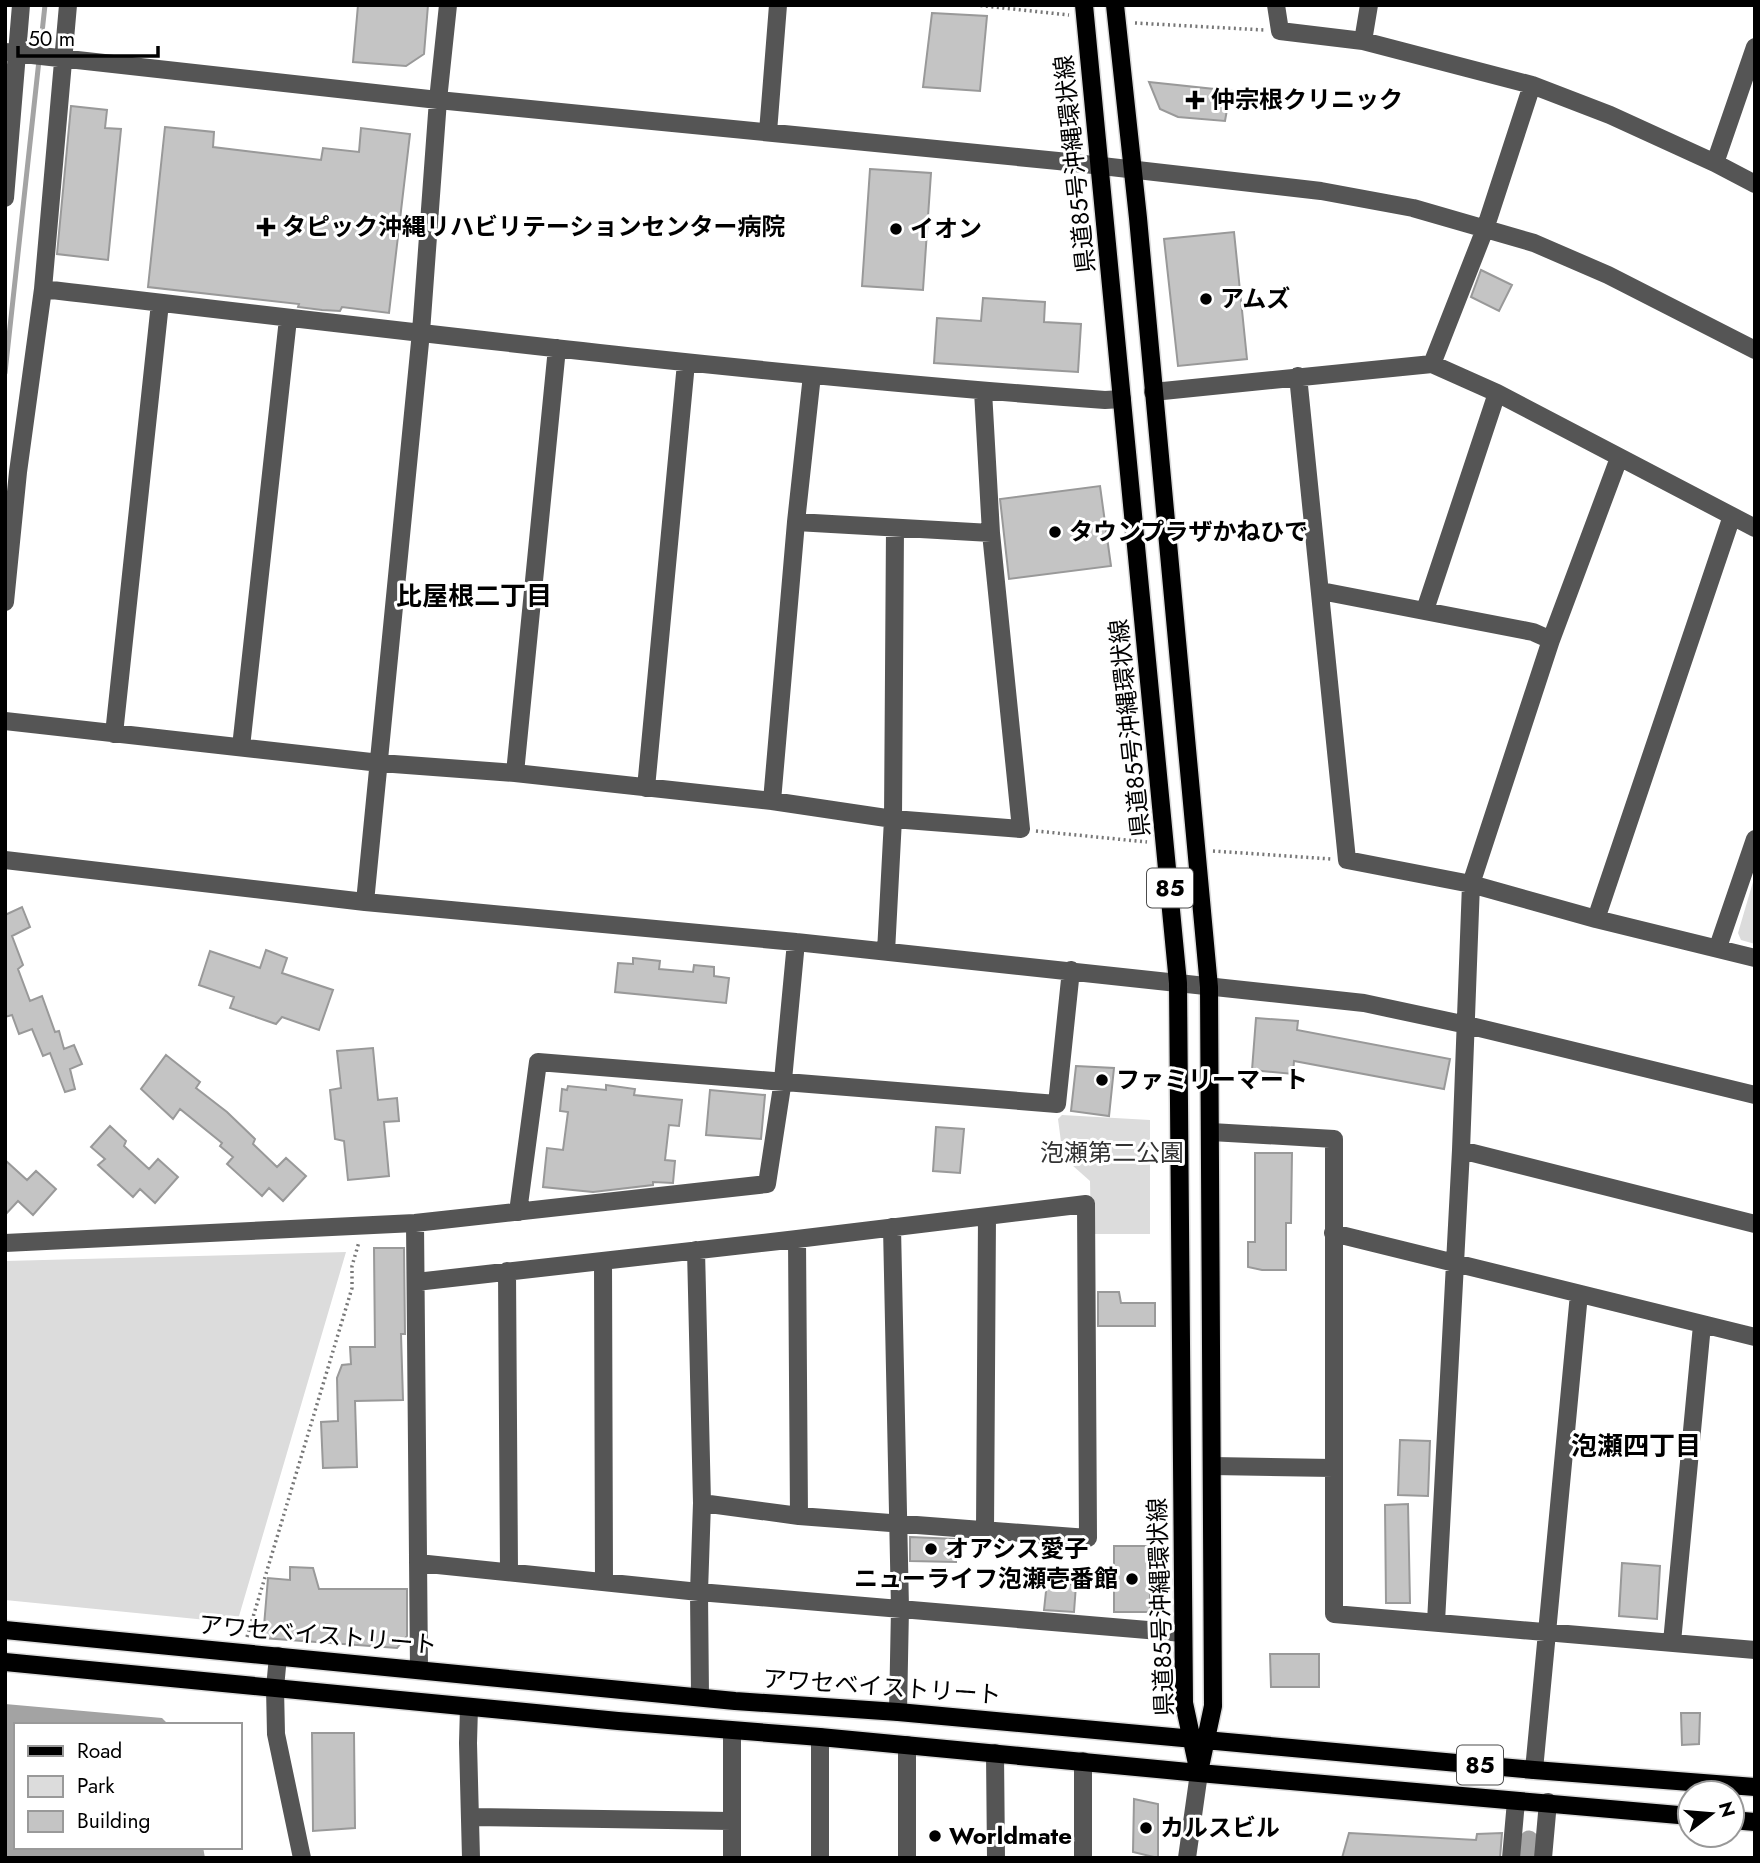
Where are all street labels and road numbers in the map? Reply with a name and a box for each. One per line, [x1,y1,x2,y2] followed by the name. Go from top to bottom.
[1046,54,1103,275] street label: 県道85号沖縄環状線
[1101,618,1158,839] street label: 県道85号沖縄環状線
[1147,868,1193,908] road number: 85
[1139,1497,1182,1717] street label: 県道85号沖縄環状線
[197,1607,439,1662] street label: アワセベイストリート
[761,1661,1003,1712] street label: アワセベイストリート
[1457,1746,1503,1784] road number: 85

